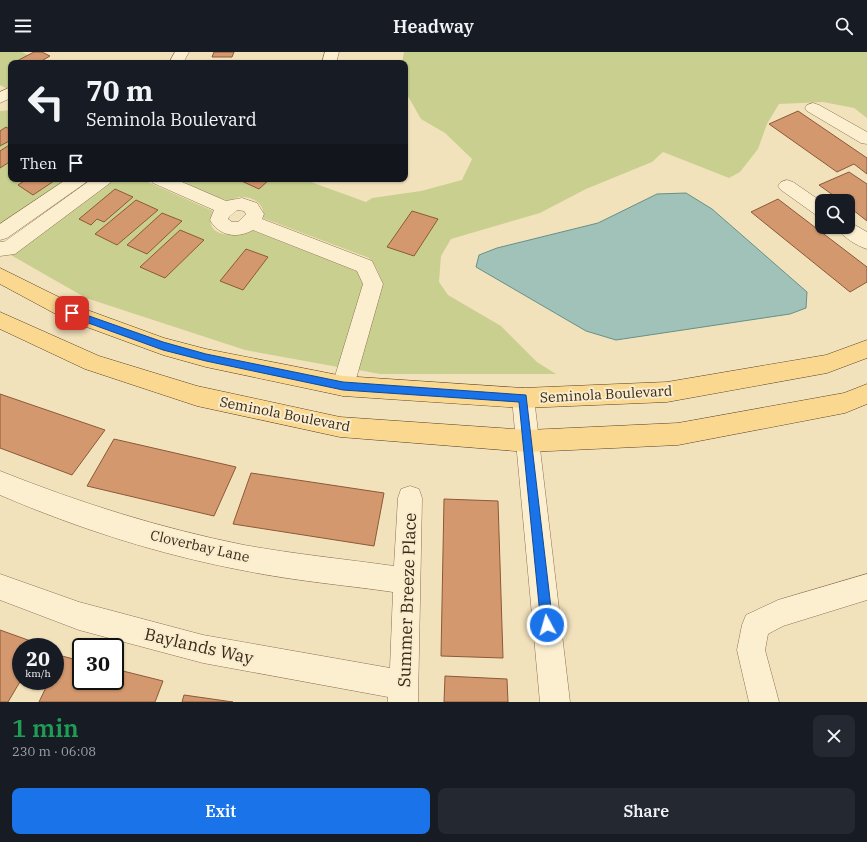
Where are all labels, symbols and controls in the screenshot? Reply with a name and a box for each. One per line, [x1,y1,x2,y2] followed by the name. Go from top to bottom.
[12,15,34,37] icon: menu
[393,15,474,38] text: Headway
[833,15,855,37] icon: search
[86,72,153,109] text: 70 m
[20,76,72,128] icon: left
[86,108,257,131] text: Seminola Boulevard
[65,152,87,174] icon: arrive
[20,154,57,173] text: Then
[815,194,855,234] map controls
[815,194,855,234] button: search
[55,296,89,330] pin
[61,302,83,324] icon: arrive
[539,382,673,406] street label: Seminola Boulevard
[218,393,352,436] street label: Seminola Boulevard
[393,512,421,688] street label: Summer Breeze Place
[149,526,251,566] street label: Cloverbay Lane
[526,604,568,646] position arrow
[142,623,256,669] street label: Baylands Way
[72,638,124,690] speed limit sign: 30
[26,645,50,672] text: 20
[25,667,51,680] text: km/h
[12,712,79,744] text: 1 min
[813,715,855,757] button: close
[12,743,96,760] text: 230 m · 06:08
[12,788,430,834] button: Exit
[438,788,855,834] button: Share

